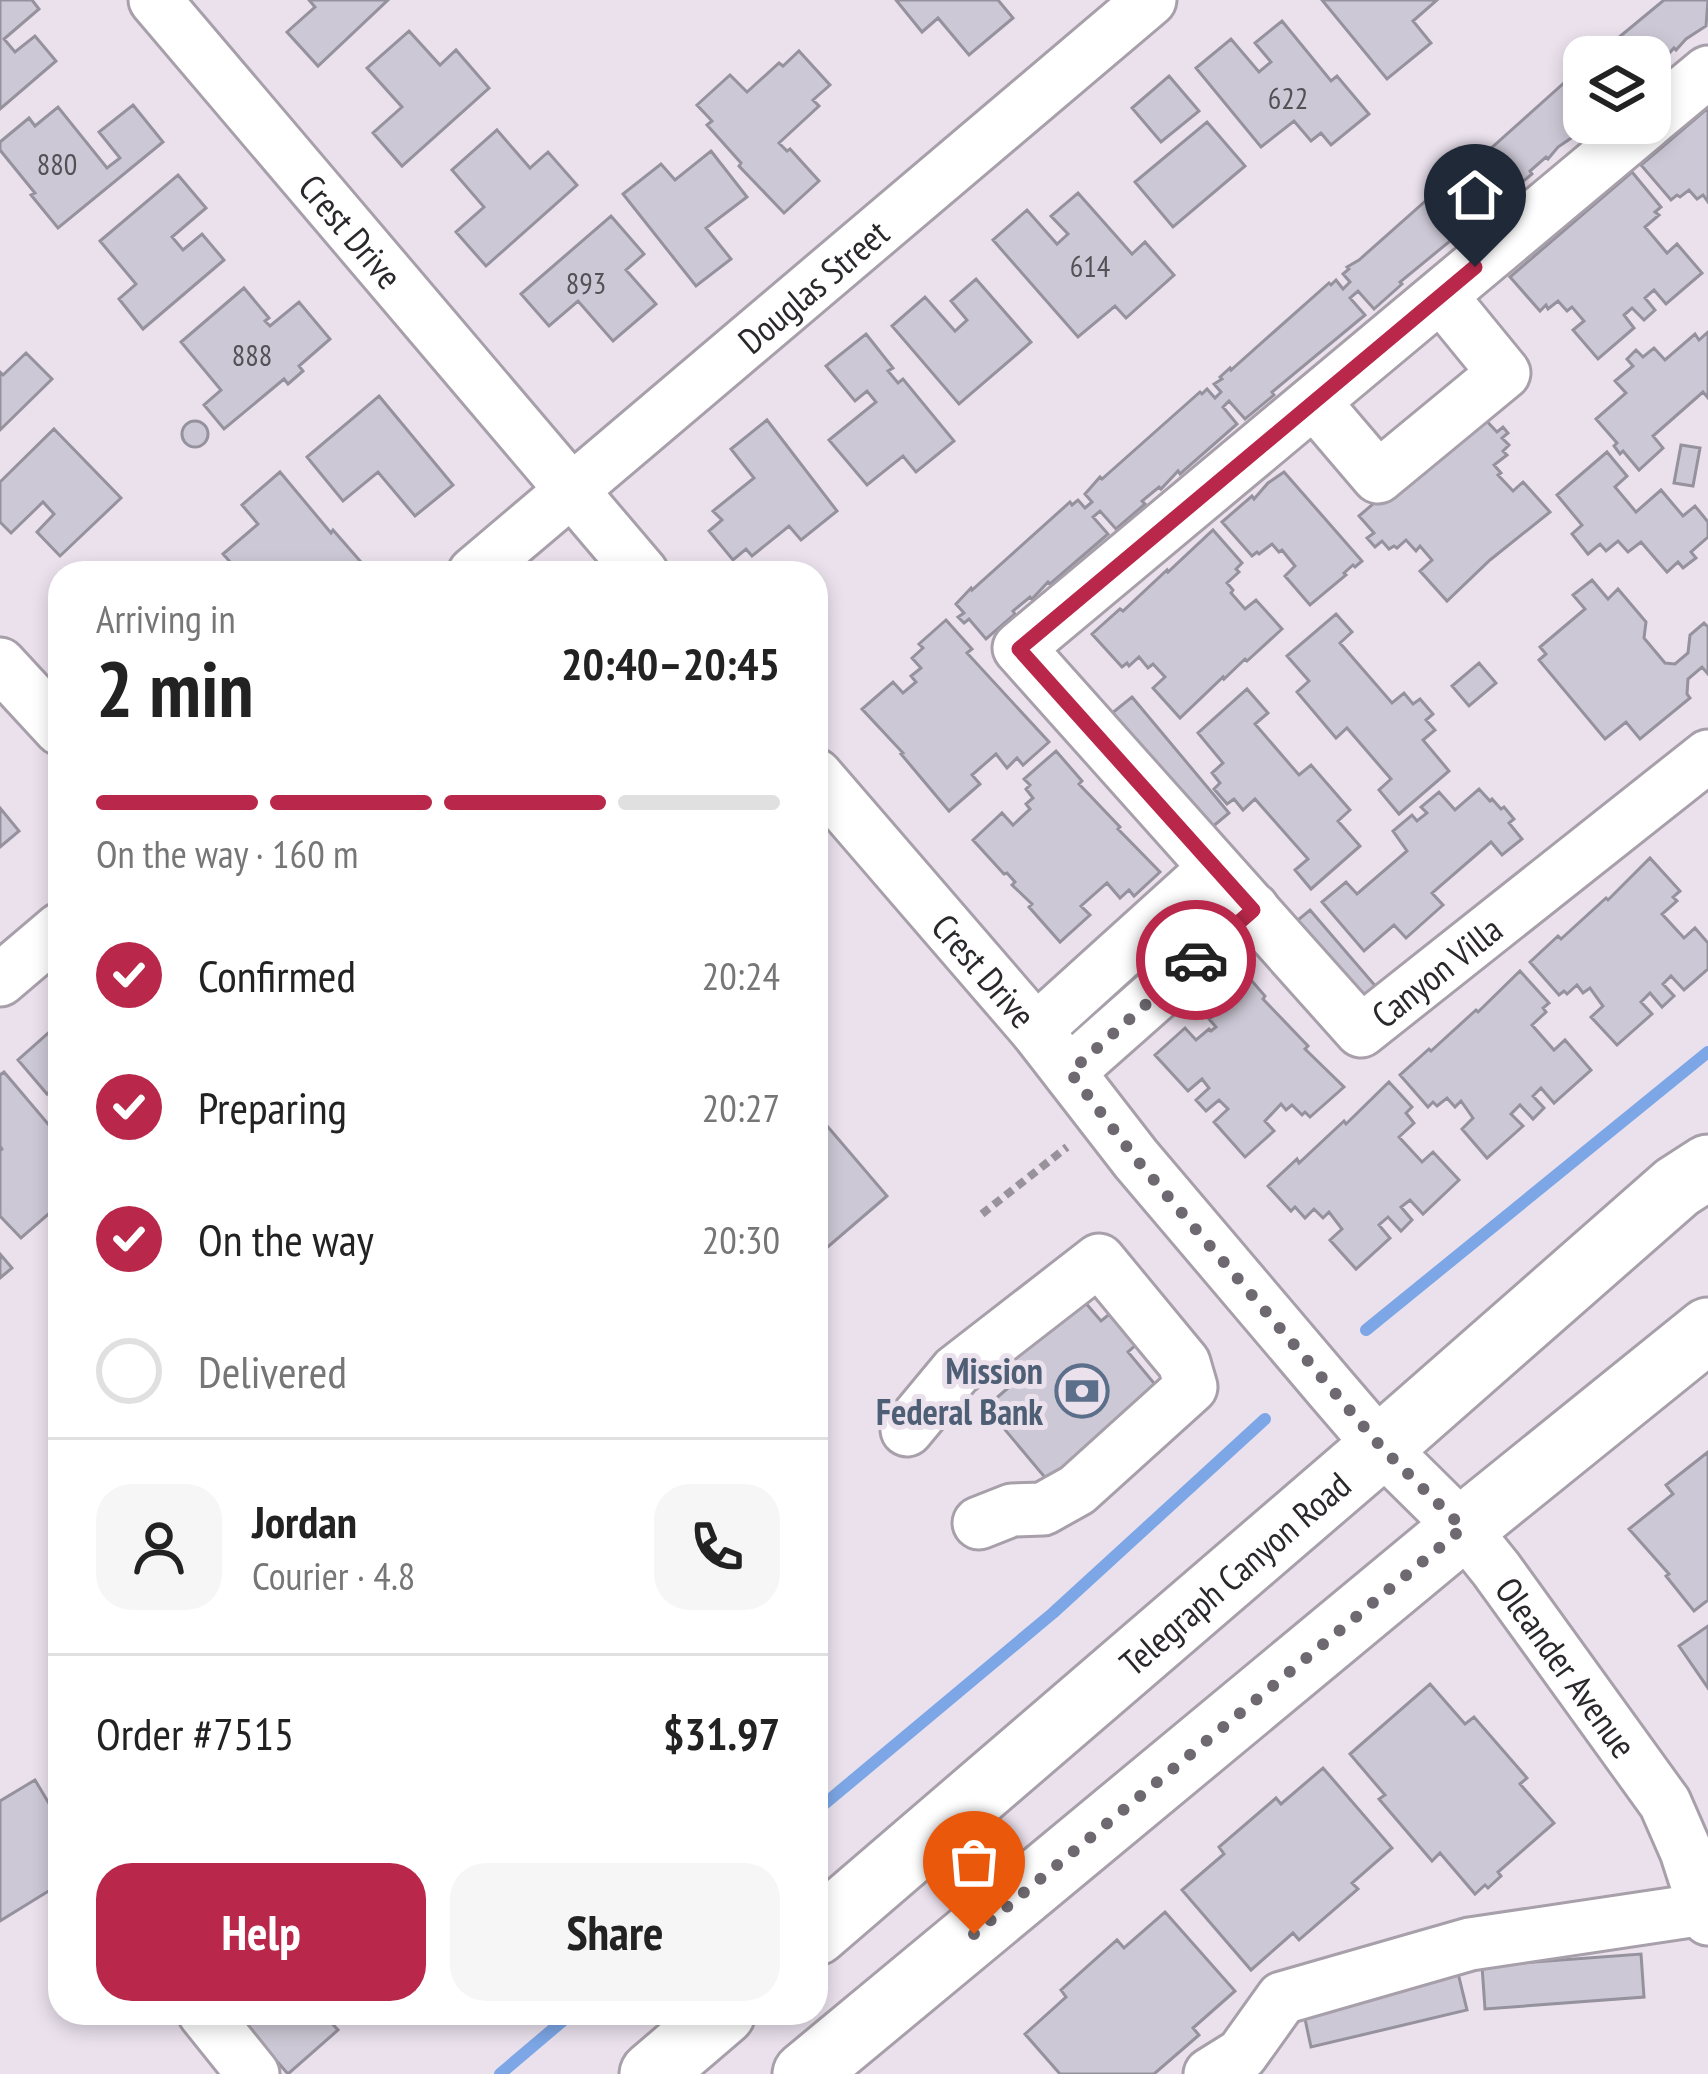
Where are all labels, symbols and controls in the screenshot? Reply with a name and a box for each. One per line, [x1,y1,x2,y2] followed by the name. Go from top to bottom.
[1563,36,1671,144] map controls
[1563,36,1671,144] button: layers
[1268,78,1308,117] house number: 622
[37,144,77,183] house number: 880
[1424,144,1526,267] pin
[1442,162,1508,228] icon: home
[289,164,413,298] street label: Crest Drive
[728,209,898,363] street label: Douglas Street
[1070,246,1110,285] house number: 614
[566,263,606,302] house number: 893
[232,335,272,374] house number: 888
[96,593,236,644] text: Arriving in
[561,634,780,692] text: 20:40–20:45
[96,638,254,739] text: 2 min
[96,828,358,879] text: On the way · 160 m
[1136,900,1256,1020] courier
[922,904,1047,1037] street label: Crest Drive
[1361,905,1511,1038] street label: Canyon Villa
[1163,927,1229,993] icon: car
[96,942,162,1008] icon: check
[198,946,356,1004] text: Confirmed
[702,950,780,1001] text: 20:24
[96,1074,162,1140] icon: check
[198,1078,347,1136] text: Preparing
[702,1082,780,1133] text: 20:27
[96,1206,162,1272] icon: check
[198,1210,374,1268] text: On the way
[702,1214,780,1265] text: 20:30
[198,1342,347,1400] text: Delivered
[876,1347,1043,1435] place label: Mission Federal Bank
[1054,1363,1110,1419] bank icon: Mission Federal Bank
[1109,1461,1360,1685] street label: Telegraph Canyon Road
[96,1484,222,1610] button: person
[654,1484,780,1610] button: phone
[252,1492,357,1550] text: Jordan
[252,1550,415,1601] text: Courier · 4.8
[1486,1568,1648,1767] street label: Oleander Avenue
[96,1704,294,1762] text: Order #7515
[663,1704,780,1762] text: $31.97
[923,1811,1025,1934] pin
[941,1829,1007,1895] icon: bag
[96,1863,426,2001] button: Help
[450,1863,780,2001] button: Share

